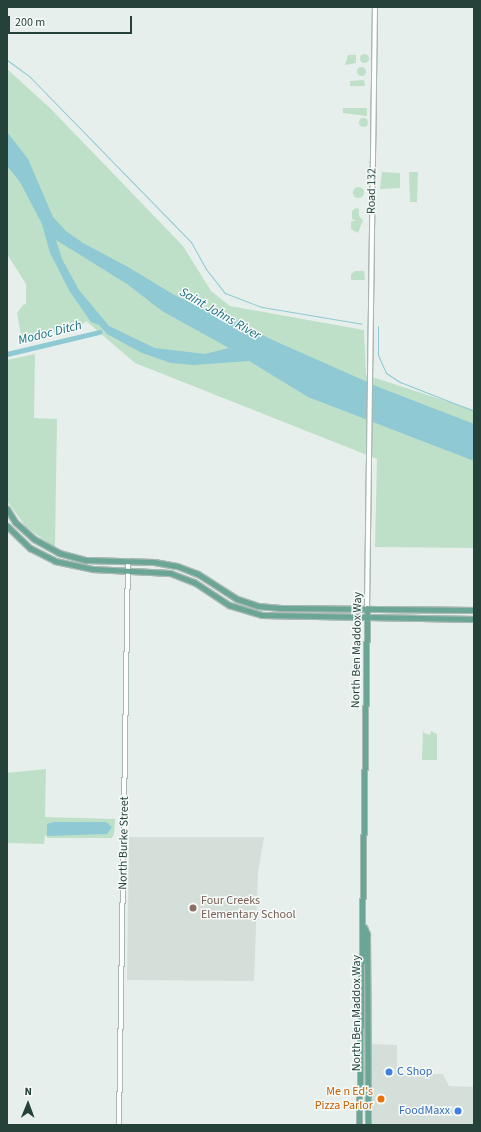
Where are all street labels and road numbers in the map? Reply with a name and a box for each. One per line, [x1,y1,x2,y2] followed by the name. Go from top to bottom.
[364,168,380,214] street label: Road 132
[349,592,365,708] street label: North Ben Maddox Way
[116,796,132,890] street label: North Burke Street
[350,955,364,1071] street label: North Ben Maddox Way

